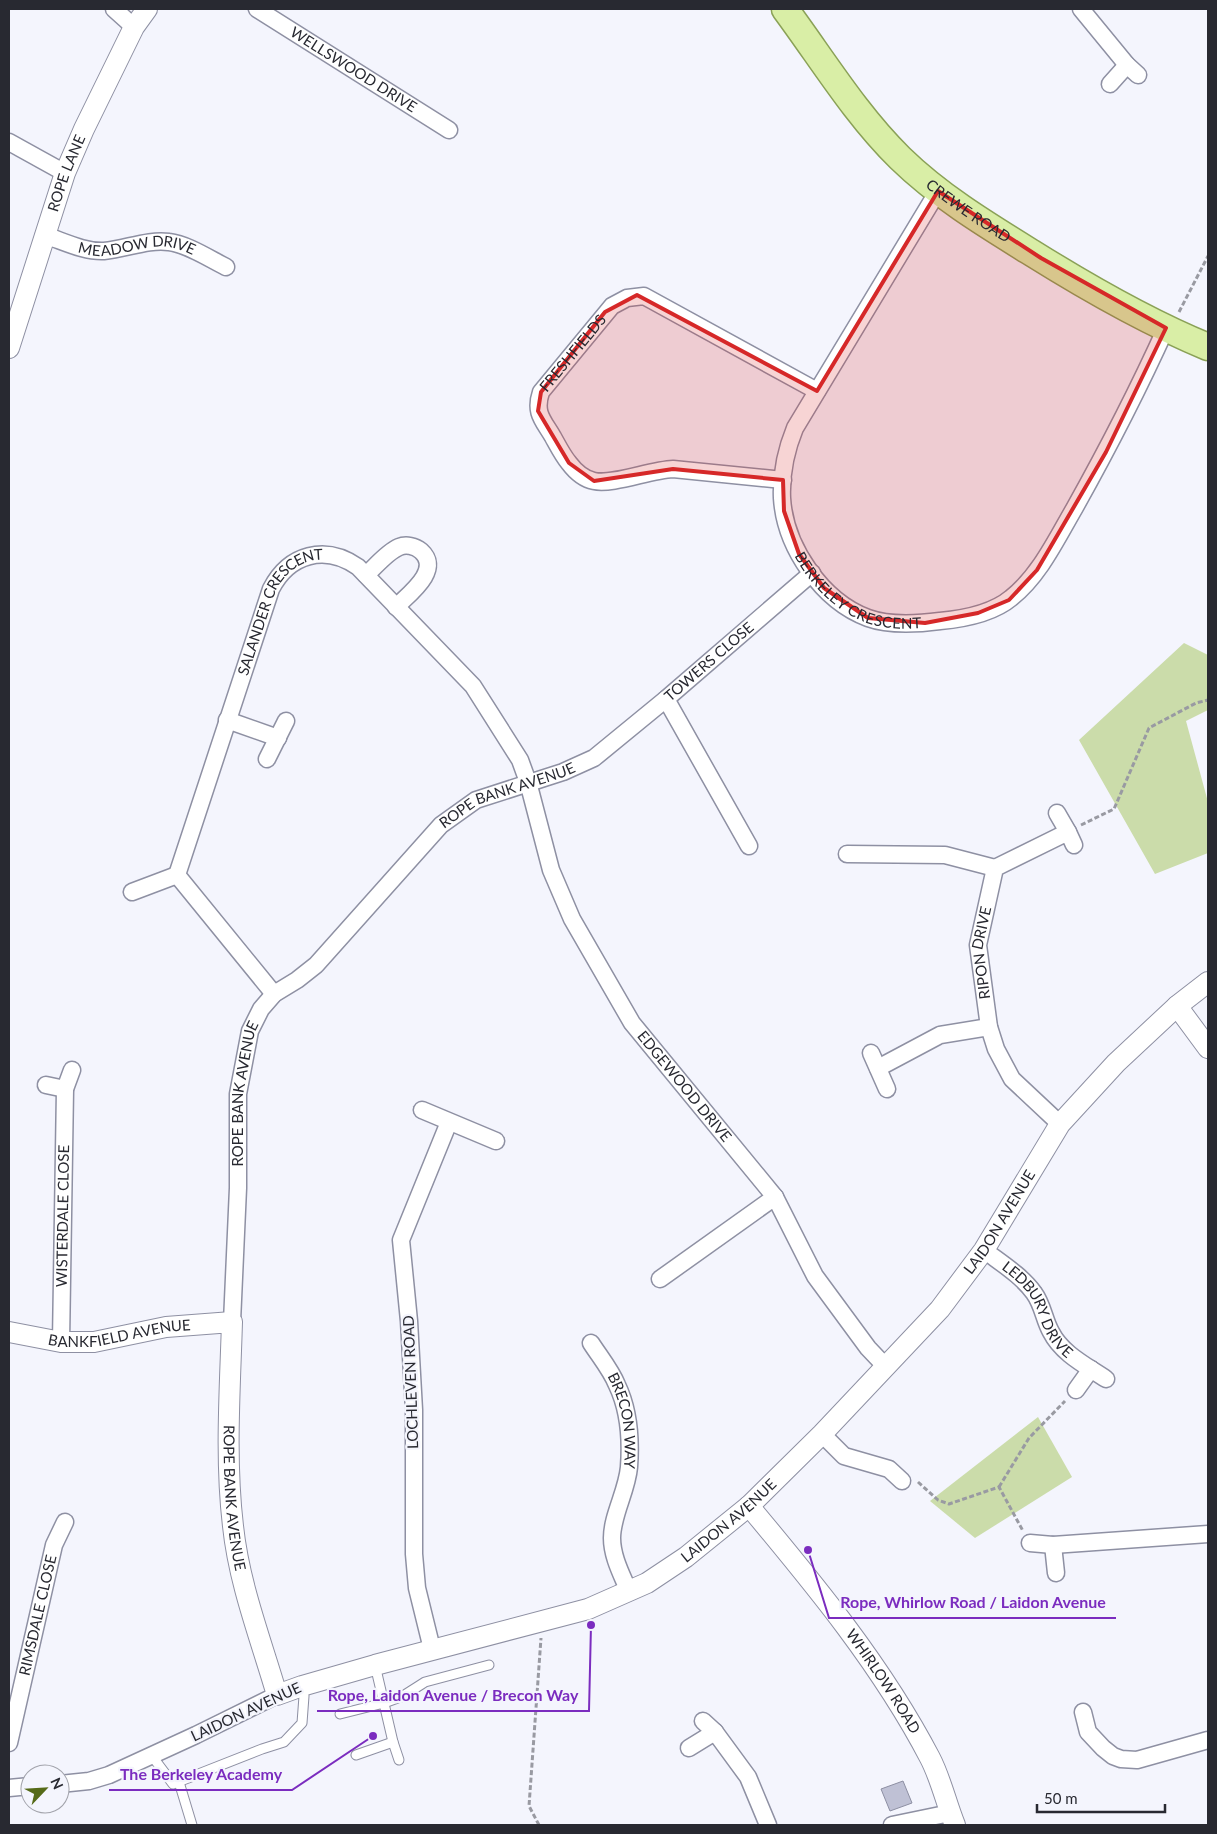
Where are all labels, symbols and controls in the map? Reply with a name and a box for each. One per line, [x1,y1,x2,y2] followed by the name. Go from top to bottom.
[287,22,421,116] street label: WELLSWOOD DRIVE
[43,132,88,214] street label: ROPE LANE
[923,175,1014,246] street label: CREWE ROAD
[77,231,199,259] street label: MEADOW DRIVE
[535,310,609,395] street label: FRESHFIELDS
[233,544,323,678] street label: SALANDER CRESCENT
[792,548,922,632] street label: BERKELEY CRESCENT
[660,618,757,704] street label: TOWERS CLOSE
[435,758,578,831] street label: ROPE BANK AVENUE
[967,904,994,1000] street label: RIPON DRIVE
[228,1018,262,1166] street label: ROPE BANK AVENUE
[634,1027,736,1145] street label: EDGEWOOD DRIVE
[52,1145,72,1287] street label: WISTERDALE CLOSE
[959,1166,1038,1277] street label: LAIDON AVENUE
[999,1257,1077,1361] street label: LEDBURY DRIVE
[47,1315,191,1350] street label: BANKFIELD AVENUE
[399,1315,421,1449] street label: LOCHLEVEN ROAD
[605,1369,640,1470] street label: BRECON WAY
[221,1425,250,1572] street label: ROPE BANK AVENUE
[677,1474,779,1566] street label: LAIDON AVENUE
[15,1553,59,1677] street label: RIMSDALE CLOSE
[829,1587,1116,1618] callout: Rope, Whirlow Road / Laidon Avenue
[840,1592,1106,1611] text: Rope, Whirlow Road / Laidon Avenue
[843,1625,925,1736] street label: WHIRLOW ROAD
[188,1678,304,1745] street label: LAIDON AVENUE
[317,1680,589,1711] callout: Rope, Laidon Avenue / Brecon Way
[328,1685,579,1704] text: Rope, Laidon Avenue / Brecon Way
[109,1759,292,1790] callout: The Berkeley Academy
[20,1764,70,1814] north arrow
[120,1764,283,1783] text: The Berkeley Academy
[47,1775,67,1792] text: N
[1037,1782,1164,1814] scale bar
[1044,1789,1078,1807] text: 50 m

